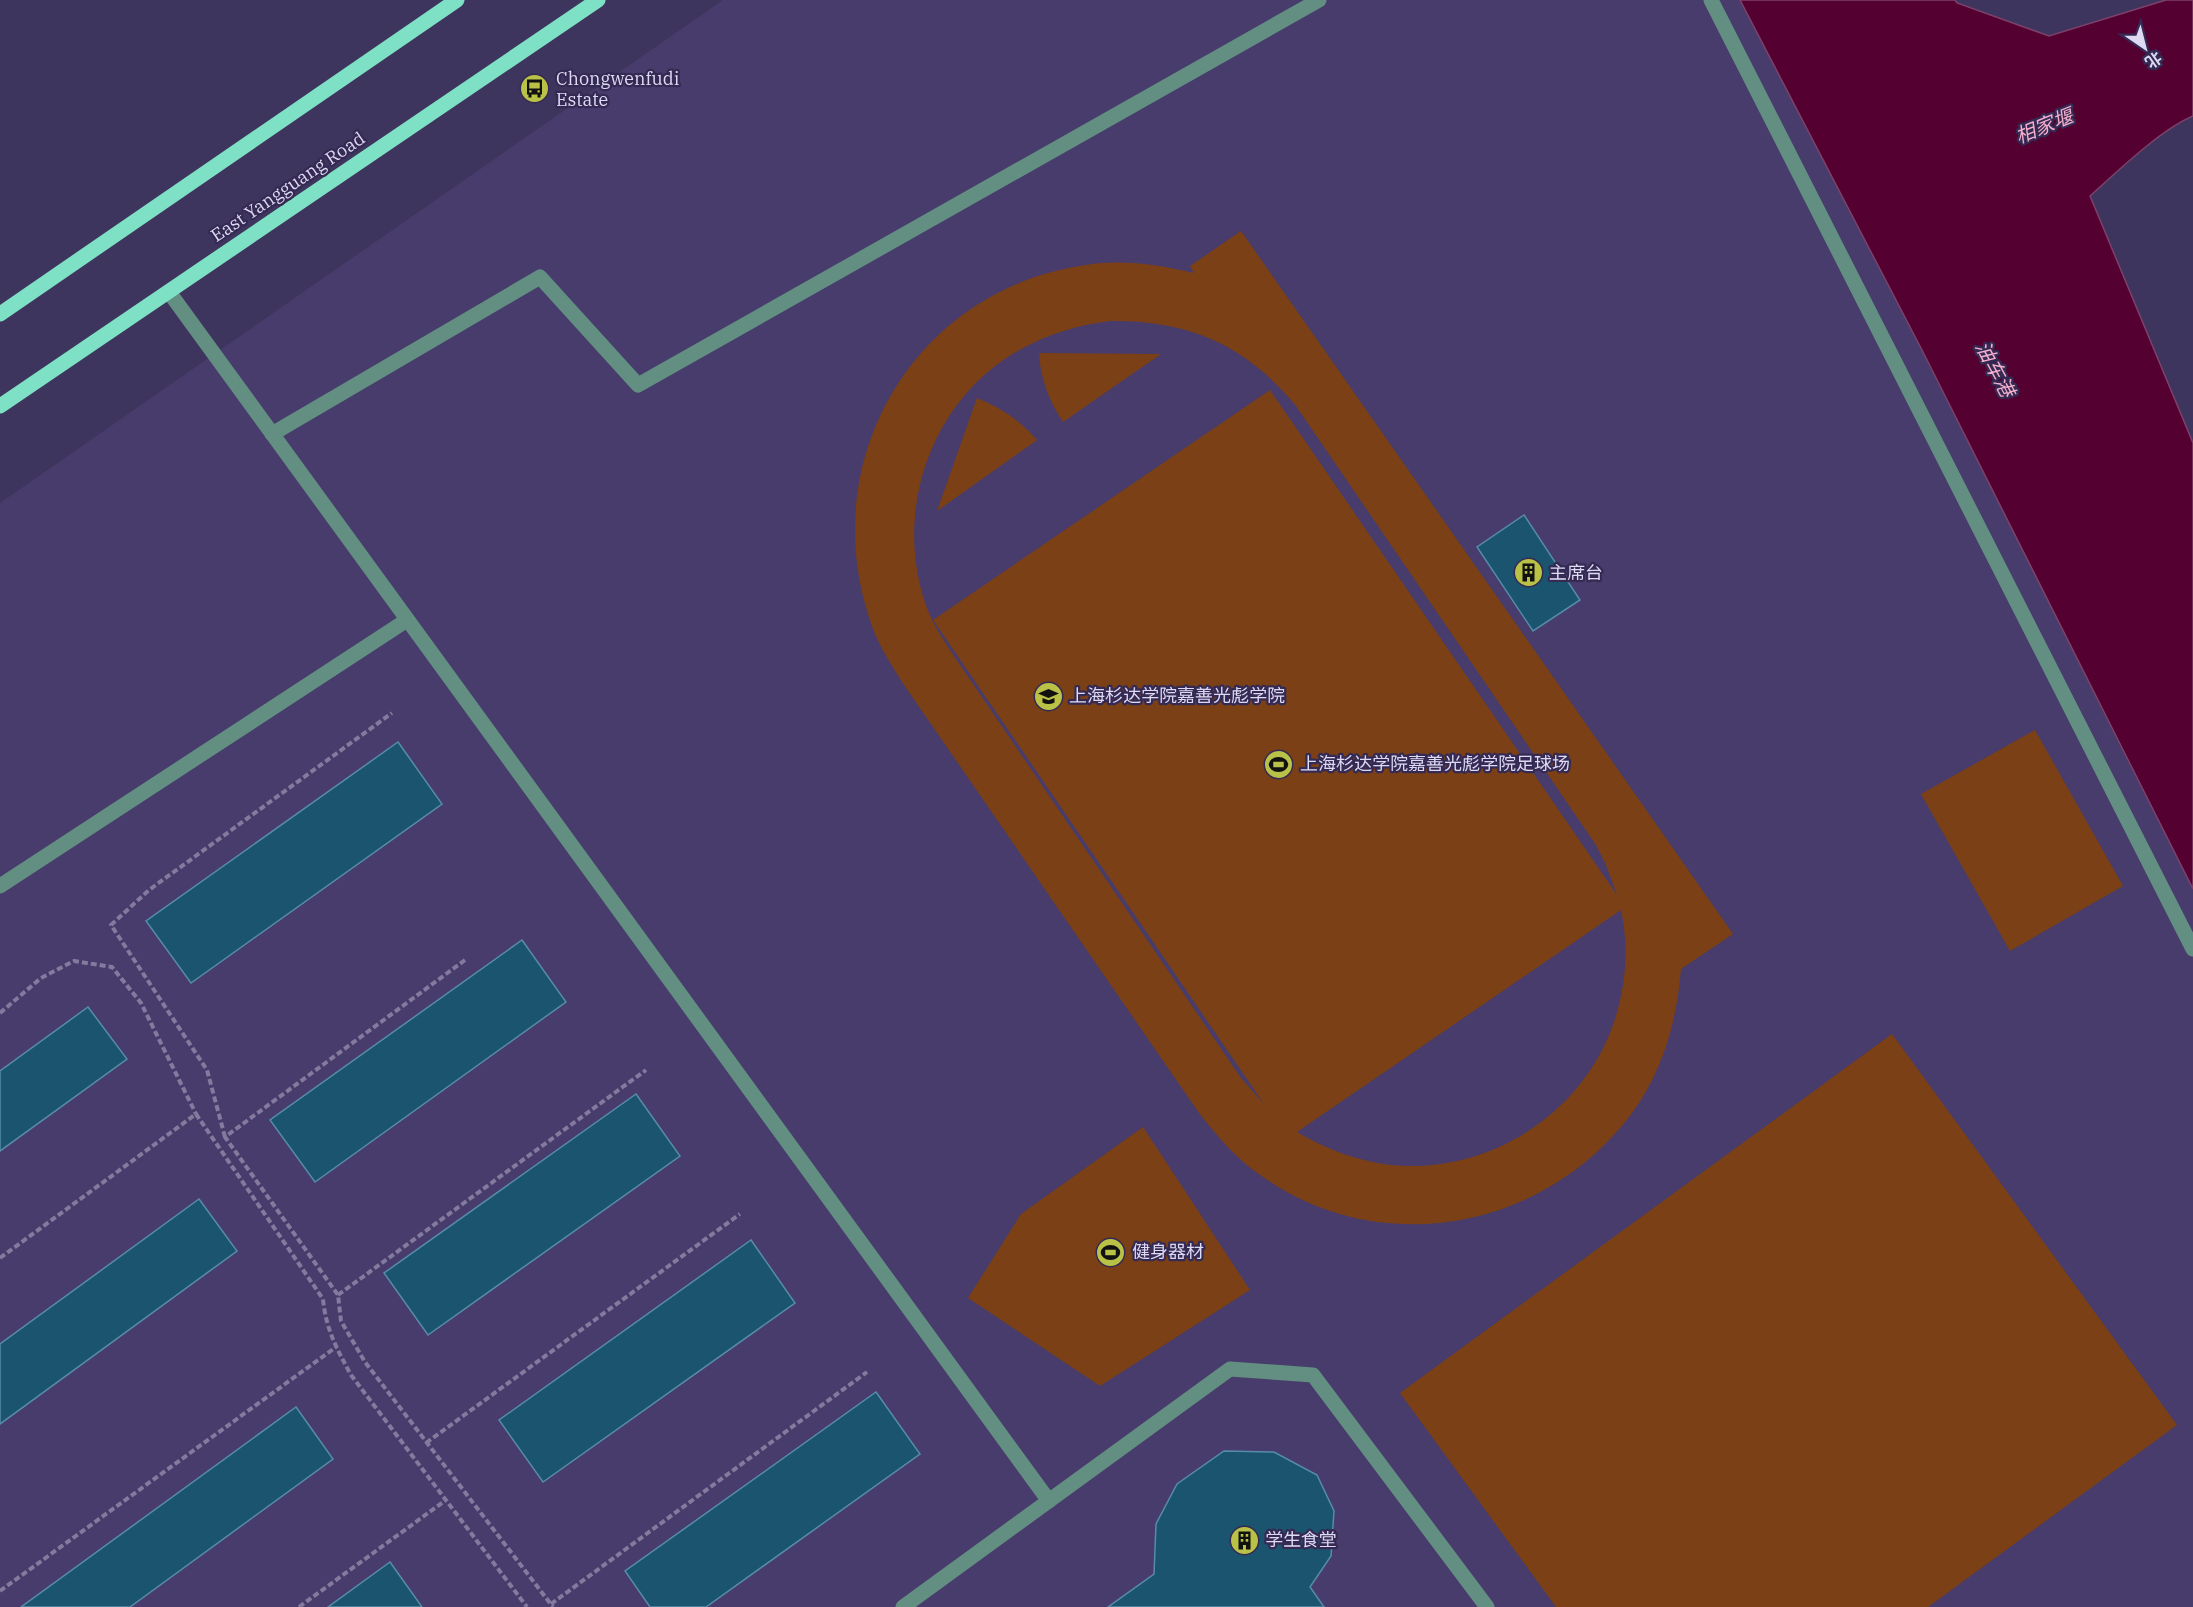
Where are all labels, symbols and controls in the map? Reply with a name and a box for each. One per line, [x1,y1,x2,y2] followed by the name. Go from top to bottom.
[2115,18,2175,78] north arrow
[2141,48,2166,73] text: 北
[556,67,680,111] place label: Chongwenfudi Estate
[519,73,551,105] bus stop icon: Chongwenfudi Estate
[2011,101,2079,149] water label: 相家堰
[206,126,369,247] street label: East Yangguang Road
[1969,336,2023,404] water label: 油车港
[1512,557,1544,589] building icon: 主席台
[1549,561,1603,584] place label: 主席台
[1032,680,1064,712] school or university icon: 上海杉达学院嘉善光彪学院
[1069,684,1285,707] place label: 上海杉达学院嘉善光彪学院
[1263,748,1295,780] sports icon: 上海杉达学院嘉善光彪学院足球场
[1300,752,1570,775] place label: 上海杉达学院嘉善光彪学院足球场
[1095,1236,1127,1268] sports icon: 健身器材
[1132,1240,1204,1263] place label: 健身器材
[1228,1524,1260,1556] building icon: 学生食堂
[1265,1528,1337,1551] place label: 学生食堂

